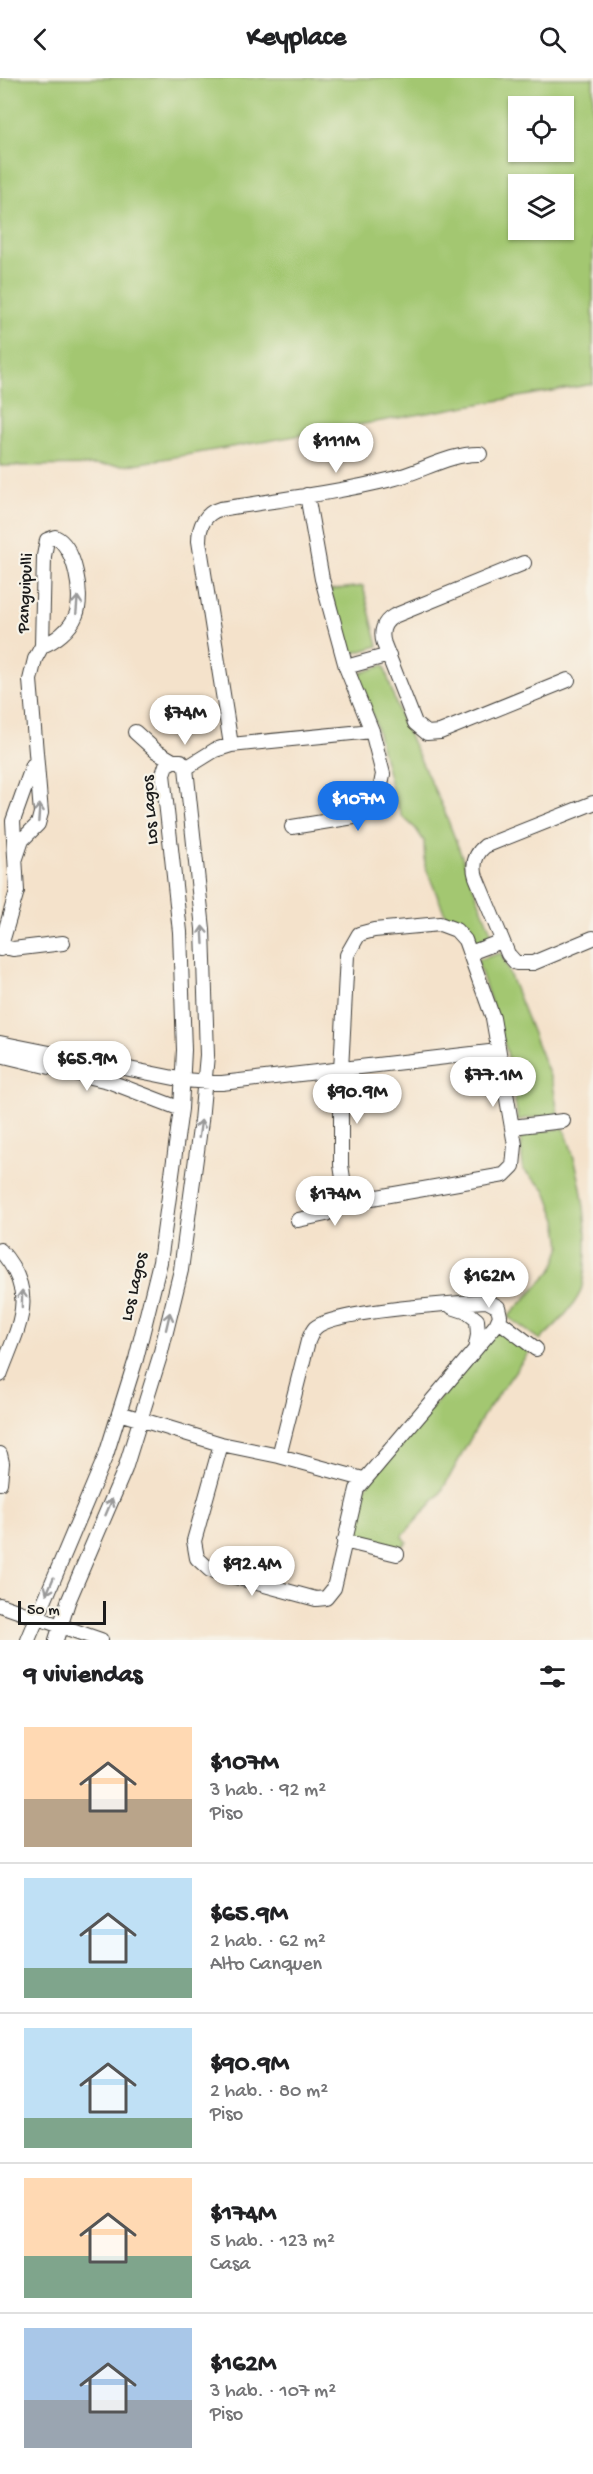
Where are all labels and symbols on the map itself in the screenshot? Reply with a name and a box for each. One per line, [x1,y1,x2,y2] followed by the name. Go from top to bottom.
[294,423,378,474] pin: $111M
[13,552,39,635] street label: Panguipulli
[72,595,83,615] one-way arrow
[149,695,221,746] pin: $74M
[138,773,164,845] street label: Los Lagos
[316,781,400,832] pin: $107M
[34,804,45,824] one-way arrow
[198,925,209,945] one-way arrow
[38,1041,136,1092] pin: $65.9M
[444,1057,542,1108] pin: $77.1M
[308,1074,406,1125] pin: $90.9M
[195,1120,206,1139] one-way arrow
[293,1176,377,1227] pin: $174M
[117,1249,153,1323] street label: Los Lagos
[447,1258,531,1309] pin: $162M
[16,1290,28,1310] one-way arrow
[163,1312,175,1331] one-way arrow
[104,1498,115,1516] one-way arrow
[203,1546,301,1597] pin: $92.4M
[44,1576,55,1595] one-way arrow
[18,1598,106,1626] scale bar

